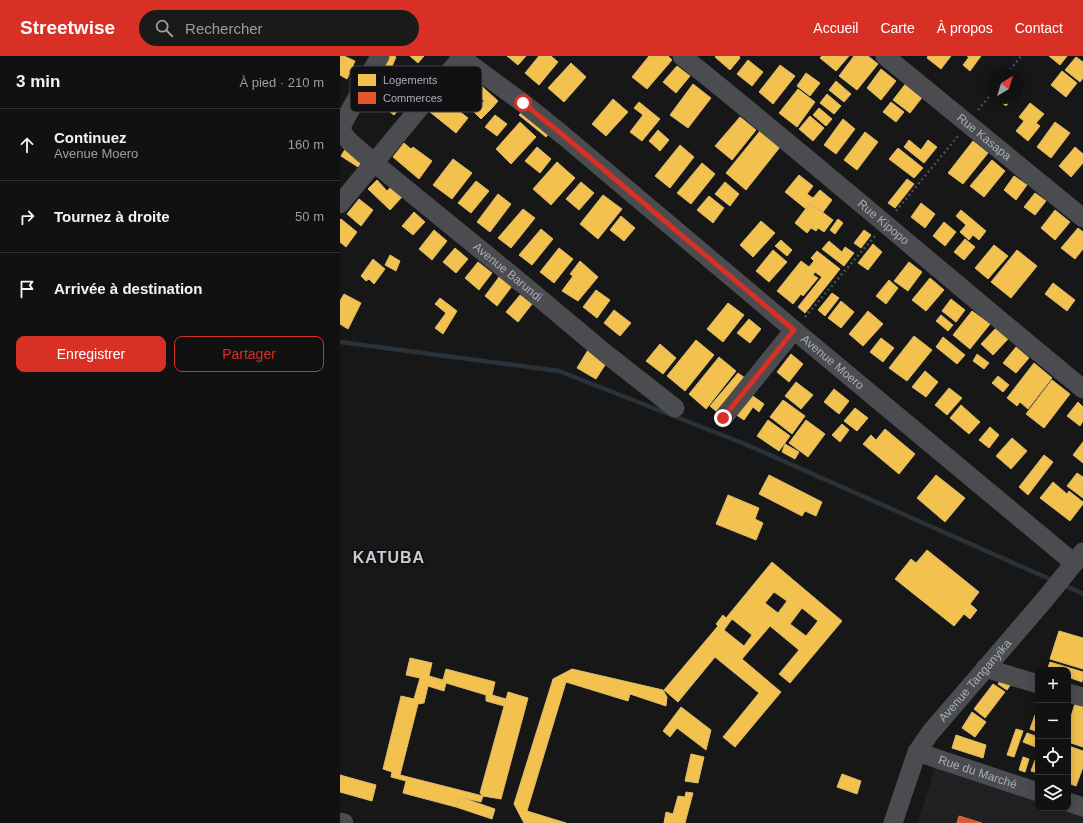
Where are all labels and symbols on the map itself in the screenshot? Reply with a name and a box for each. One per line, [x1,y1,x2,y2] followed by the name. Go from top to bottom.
[350,66,482,112] legend
[987,68,1023,104] north arrow
[383,74,438,86] text: Logements
[383,92,443,104] text: Commerces
[514,94,532,112] route start
[954,111,1014,164] street label: Rue Kasapa
[855,197,912,248] street label: Rue Kipopo
[470,240,545,304] street label: Avenue Barundi
[798,332,867,393] street label: Avenue Moero
[714,409,732,427] route end
[353,549,425,566] district label: KATUBA
[936,636,1015,725] street label: Avenue Tanganyika
[937,753,1019,792] street label: Rue du Marché

